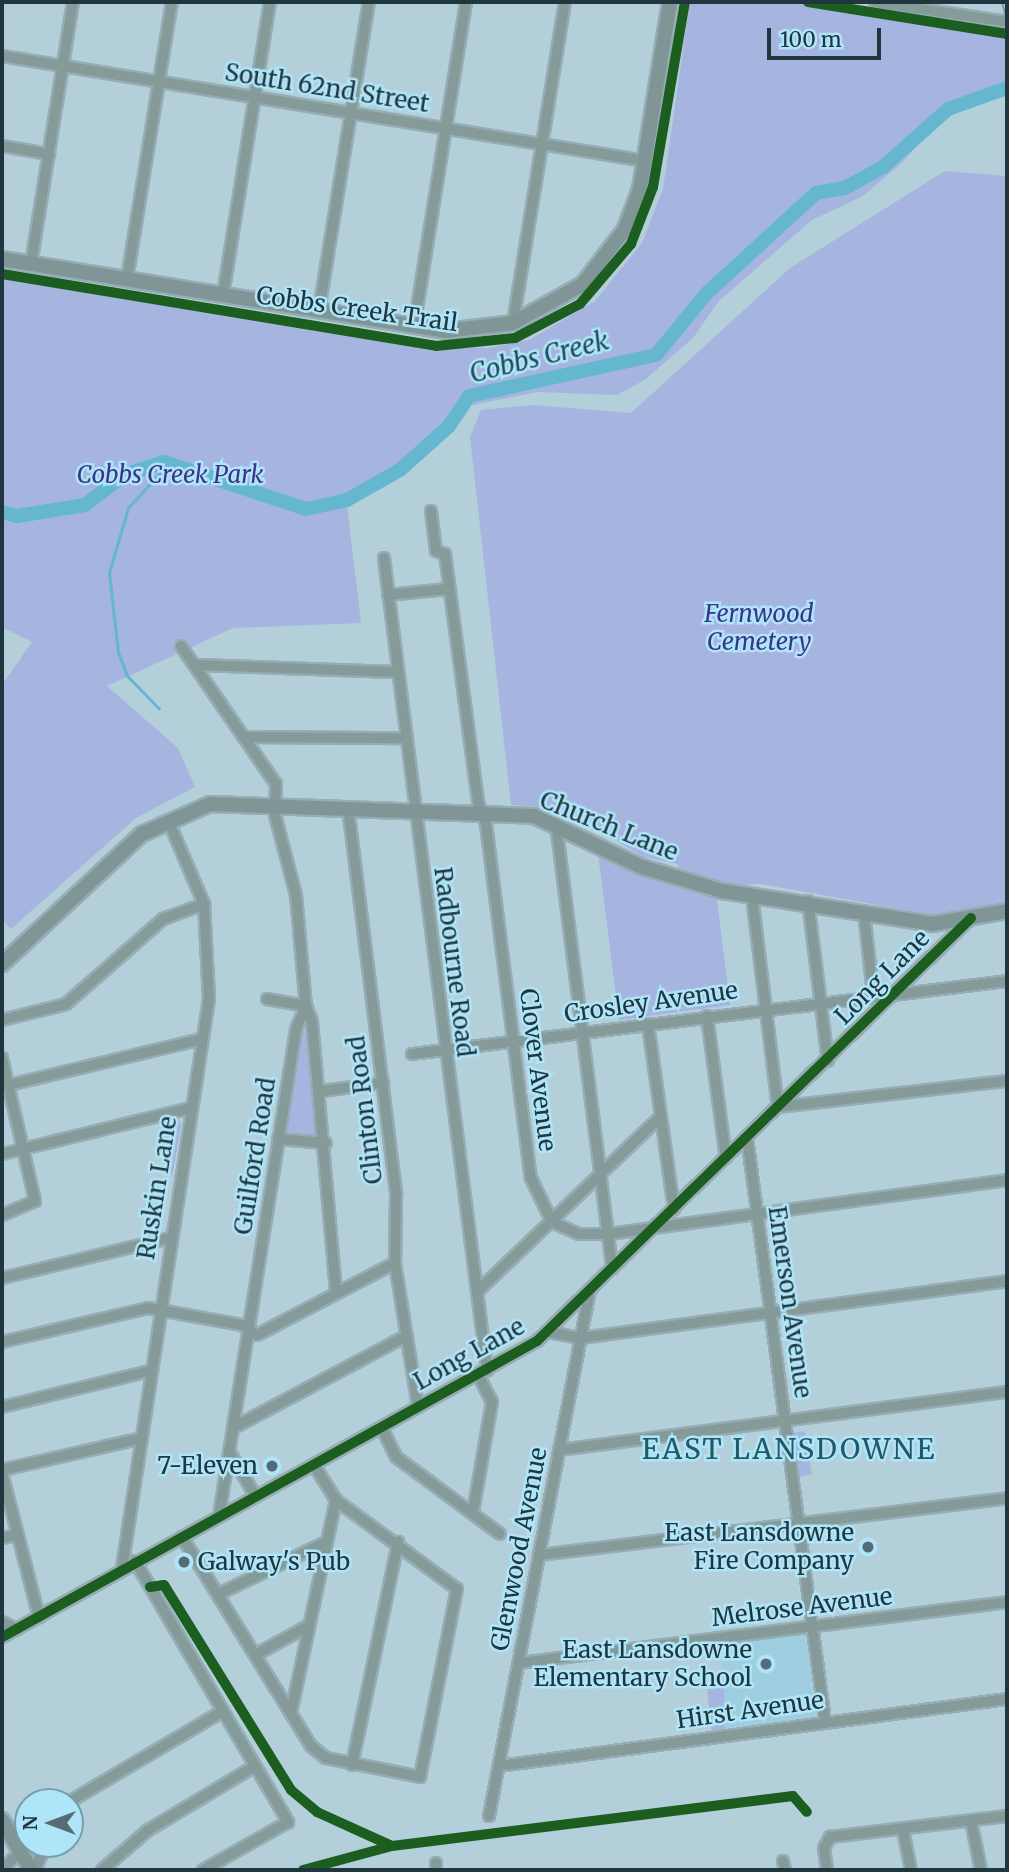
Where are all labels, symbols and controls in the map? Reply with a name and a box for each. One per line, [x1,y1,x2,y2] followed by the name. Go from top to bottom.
[771,14,885,58] scale bar
[780,26,842,53] text: 100 m
[223,58,431,118] street label: South 62nd Street
[255,281,459,337] street label: Cobbs Creek Trail
[466,325,612,389] water label: Cobbs Creek
[76,461,264,489] park label: Cobbs Creek Park
[704,600,814,656] park label: Fernwood Cemetery
[536,785,682,867] street label: Church Lane
[428,865,480,1059] street label: Radbourne Road
[829,924,935,1030] street label: Long Lane
[562,976,740,1028] street label: Crosley Avenue
[514,987,562,1153] street label: Clover Avenue
[342,1034,388,1186] street label: Clinton Road
[228,1075,282,1237] street label: Guilford Road
[131,1114,183,1262] street label: Ruskin Lane
[762,1204,818,1400] street label: Emerson Avenue
[409,1312,529,1396] street label: Long Lane
[644,1432,934,1466] district label: EAST LANSDOWNE
[485,1445,553,1653] street label: Glenwood Avenue
[157,1452,258,1480] place label: 7-Eleven
[264,1458,280,1474] marker: 7-Eleven
[664,1519,854,1575] place label: East Lansdowne Fire Company
[860,1539,876,1555] marker: East Lansdowne Fire Company
[198,1548,350,1576] place label: Galway's Pub
[176,1554,192,1570] marker: Galway's Pub
[710,1582,894,1632] street label: Melrose Avenue
[533,1636,752,1692] place label: East Lansdowne Elementary School
[758,1656,774,1672] marker: East Lansdowne Elementary School
[675,1685,825,1735] street label: Hirst Avenue
[14,1788,84,1858] north arrow
[18,1816,42,1831] text: N

